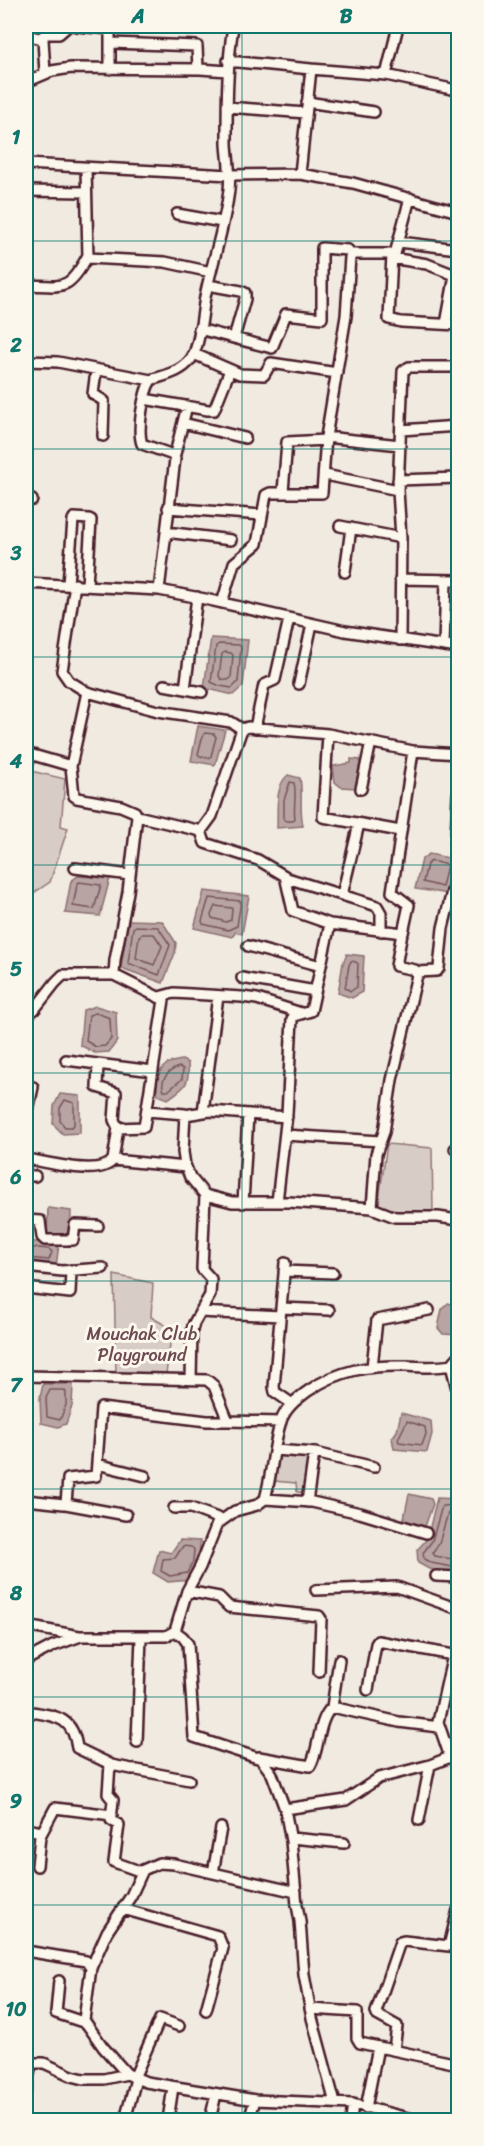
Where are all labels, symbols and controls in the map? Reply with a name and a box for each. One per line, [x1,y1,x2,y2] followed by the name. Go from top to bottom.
[130,0,145,34] text: A
[340,0,353,34] text: B
[12,120,21,155] text: 1
[9,328,22,363] text: 2
[10,536,22,571] text: 3
[9,744,23,779] text: 4
[10,952,22,987] text: 5
[9,1160,22,1195] text: 6
[87,1318,198,1371] park label: Mouchak Club Playground
[10,1368,23,1403] text: 7
[9,1576,23,1611] text: 8
[10,1784,22,1819] text: 9
[5,1992,27,2027] text: 10

